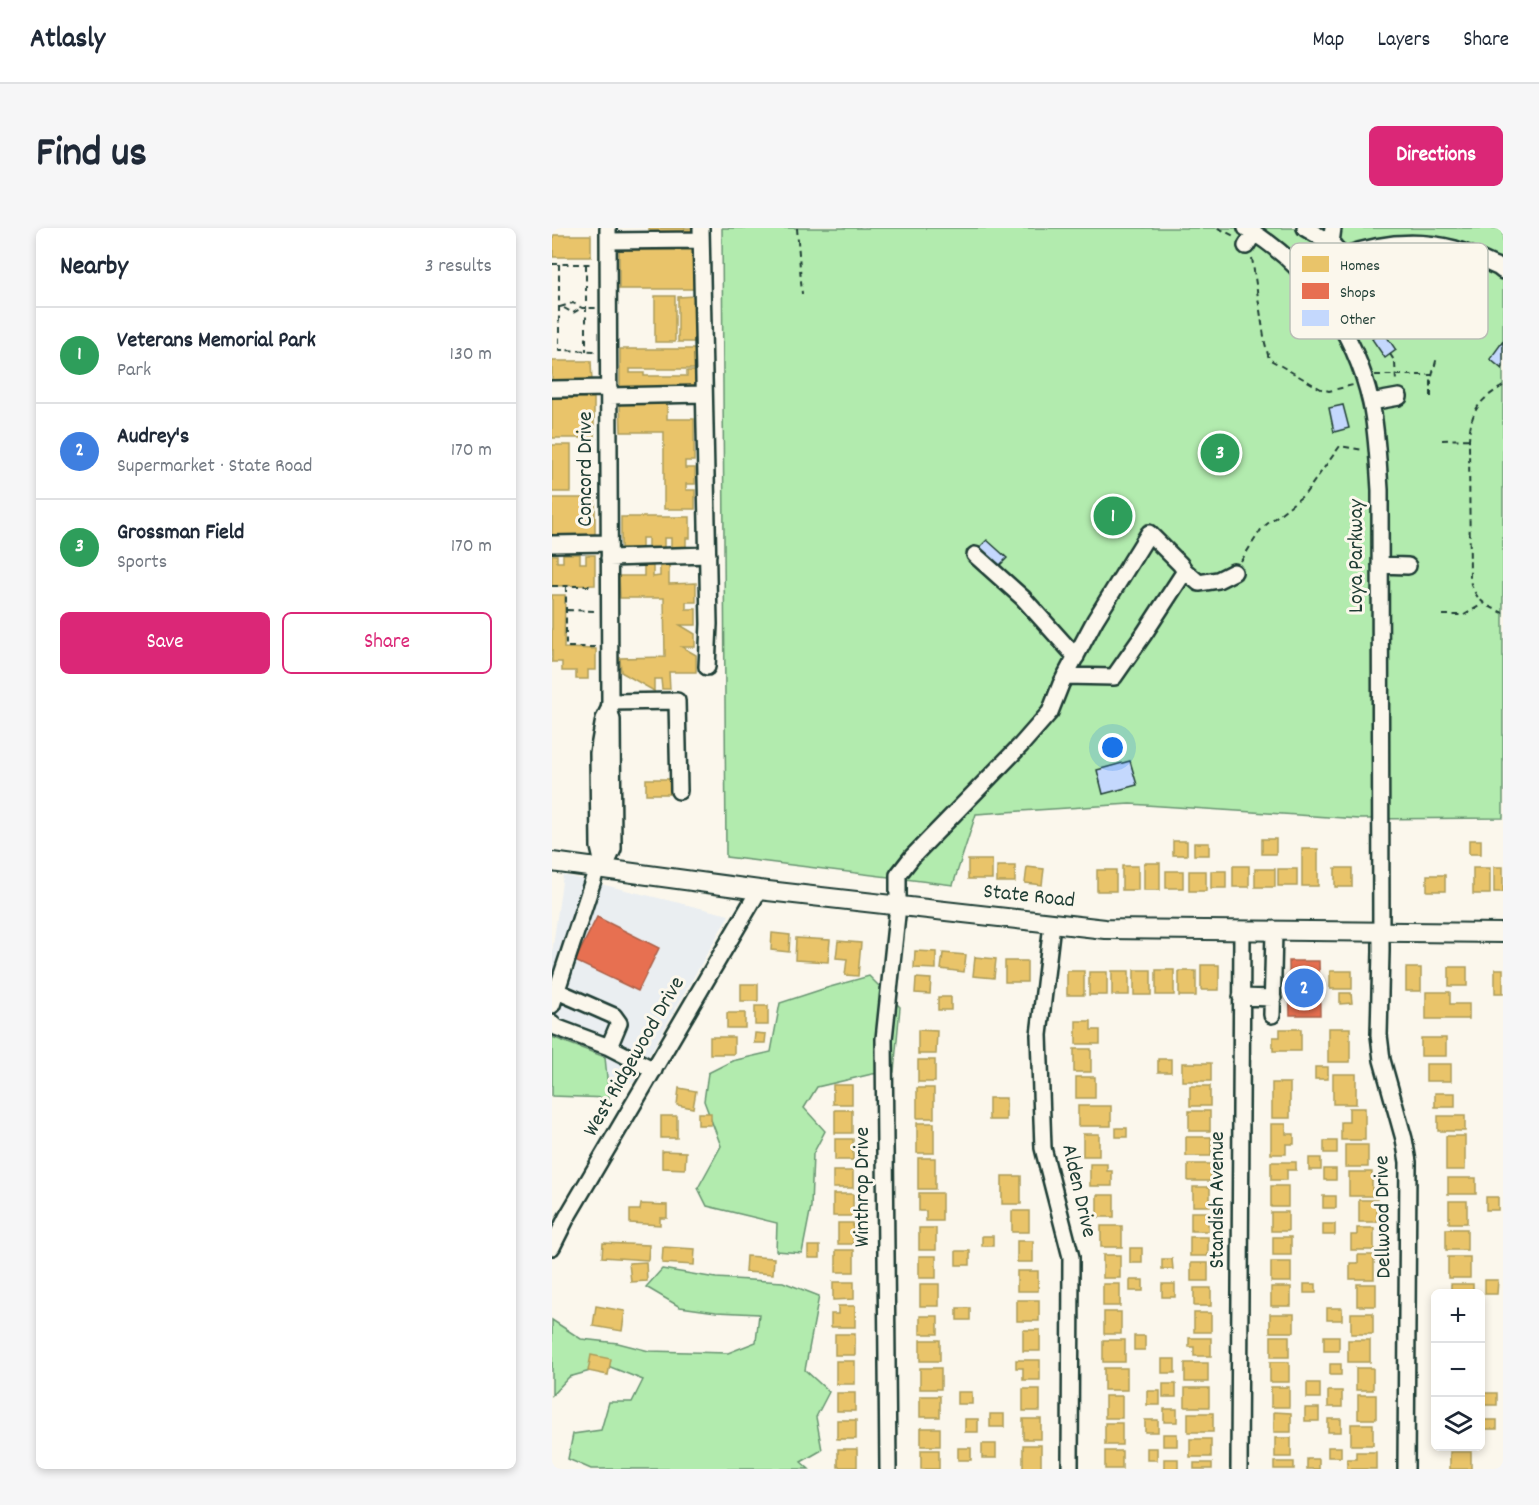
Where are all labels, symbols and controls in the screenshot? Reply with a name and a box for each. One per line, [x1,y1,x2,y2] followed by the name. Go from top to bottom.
[30,21,105,61] text: Atlasly
[1313,26,1344,56] text: Map
[1377,26,1430,56] text: Layers
[1463,26,1509,56] text: Share
[36,126,147,186] text: Find us
[1369,126,1503,186] button: Directions
[1290,243,1488,339] legend
[60,249,128,286] text: Nearby
[425,253,492,281] text: 3 results
[1340,255,1380,278] text: Homes
[1340,282,1376,305] text: Shops
[1340,309,1375,332] text: Other
[117,326,316,357] text: Veterans Memorial Park
[77,341,82,369] text: 1
[450,341,492,369] text: 130 m
[117,357,151,385] text: Park
[571,411,602,527] street label: Concord Drive
[117,422,189,453] text: Audrey's
[1200,430,1240,476] pin: 3
[75,437,84,465] text: 2
[451,437,492,465] text: 170 m
[117,453,312,481] text: Supermarket · State Road
[1094,494,1132,538] pin: 1
[1342,498,1373,613] street label: Loya Parkway
[117,518,244,549] text: Grossman Field
[75,533,84,561] text: 3
[451,533,492,561] text: 170 m
[117,549,167,577] text: Sports
[60,612,270,674] button: Save
[282,612,492,674] button: Share
[1098,733,1127,762] your location
[982,877,1076,917] street label: State Road
[1284,966,1323,1011] pin: 2
[576,971,694,1143] street label: West Ridgewood Drive
[848,1127,879,1247] street label: Winthrop Drive
[1203,1131,1234,1269] street label: Standish Avenue
[1052,1141,1104,1241] street label: Alden Drive
[1367,1155,1401,1279] street label: Dellwood Drive
[1431,1289,1485,1451] map controls
[1431,1289,1485,1343] button: +
[1431,1343,1485,1397] button: −
[1431,1397,1485,1451] button: layers

